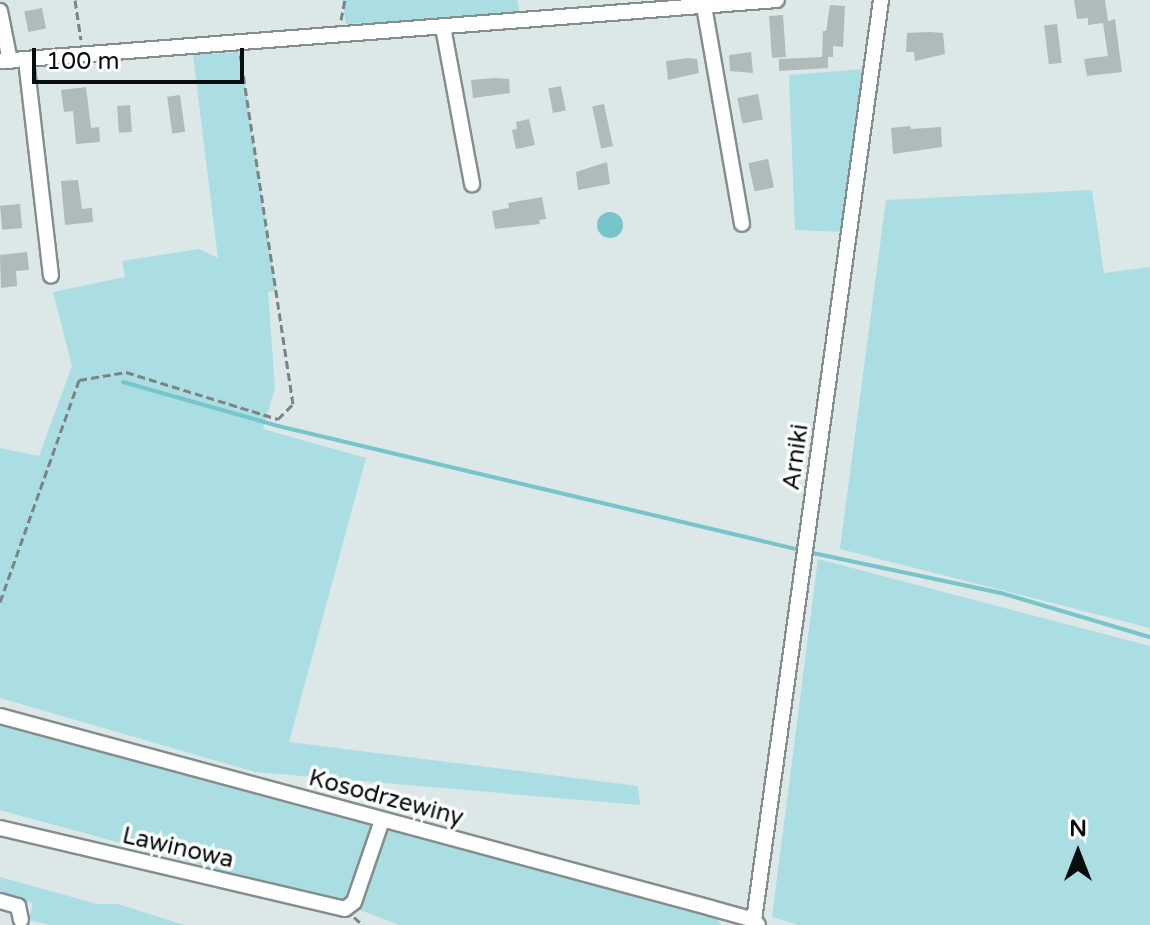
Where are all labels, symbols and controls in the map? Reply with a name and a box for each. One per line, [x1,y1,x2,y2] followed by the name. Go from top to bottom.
[36,32,248,82] scale bar
[46,47,120,76] text: 100 m
[777,422,815,492] street label: Arniki
[306,764,466,832] street label: Kosodrzewiny
[1038,813,1118,893] north arrow
[1069,816,1087,842] text: N
[119,821,237,875] street label: Lawinowa

